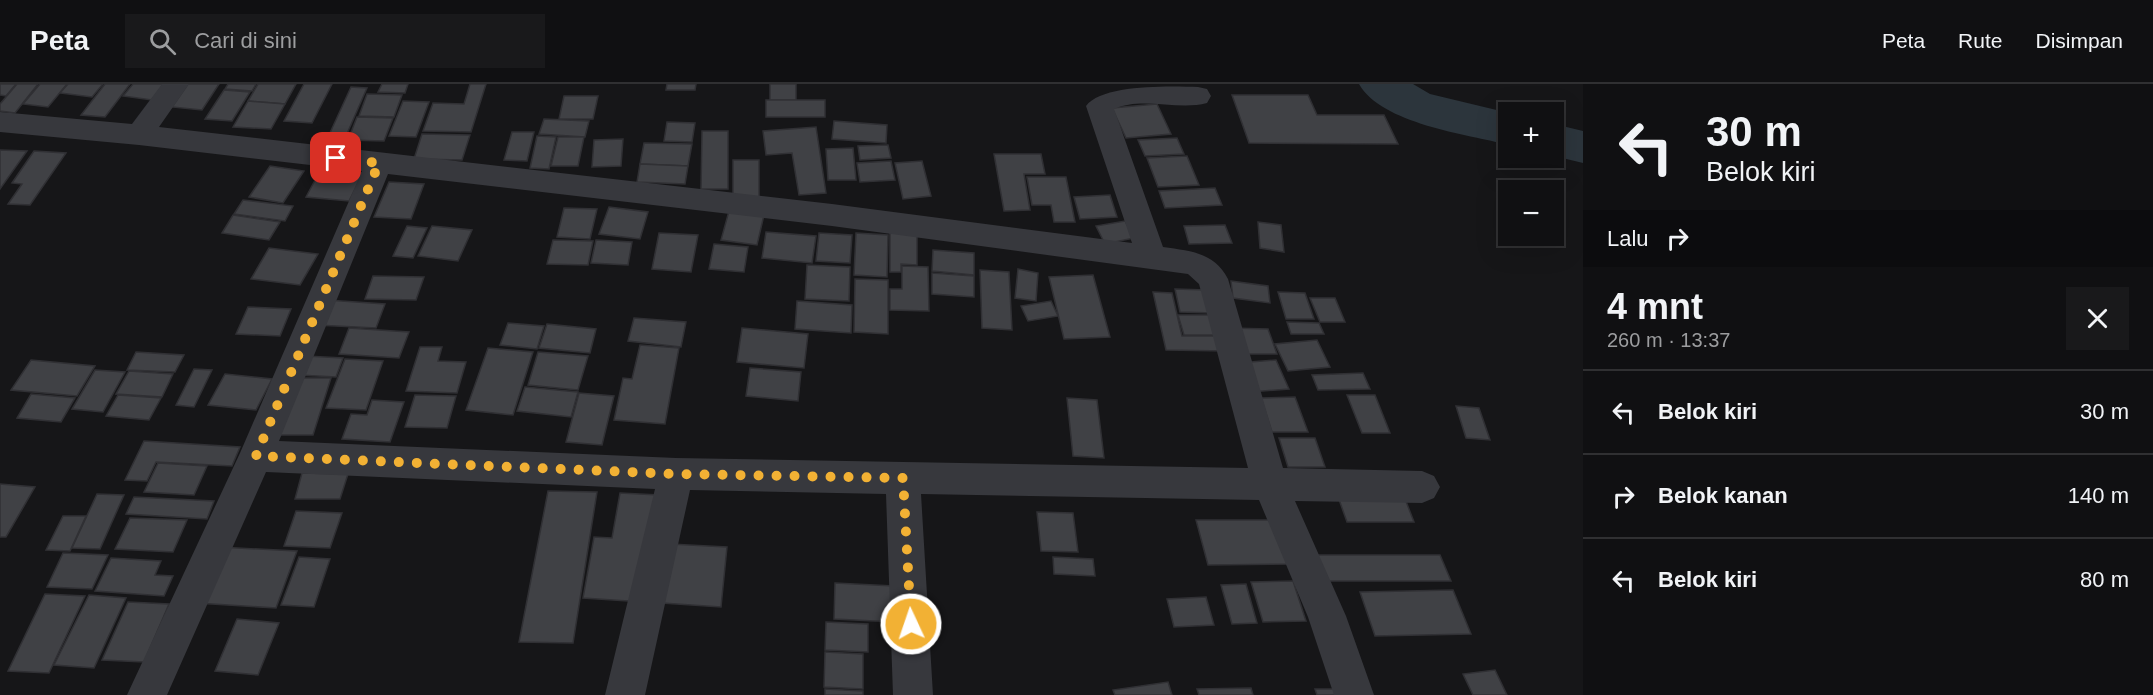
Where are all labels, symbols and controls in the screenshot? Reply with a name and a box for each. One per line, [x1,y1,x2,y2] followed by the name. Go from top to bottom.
[125,14,545,68] search box
[30,25,89,56] text: Peta
[146,25,179,58] icon: search
[194,28,297,53] text: Cari di sini
[1882,29,1925,52] text: Peta
[1958,29,2002,52] text: Rute
[2035,29,2123,52] text: Disimpan
[1498,102,1564,246] map controls
[1498,102,1564,168] button: +
[1607,108,1685,186] icon: left
[1706,108,1802,155] text: 30 m
[310,132,361,183] pin
[319,141,352,174] icon: arrive
[1706,157,1816,187] text: Belok kiri
[1498,180,1564,246] button: −
[1661,222,1694,255] icon: right
[1607,226,1649,251] text: Lalu
[1607,286,1703,327] text: 4 mnt
[2066,287,2129,350] button: close
[1607,329,1730,351] text: 260 m · 13:37
[1607,396,1640,429] icon: left
[1658,399,1757,424] text: Belok kiri
[2080,399,2129,424] text: 30 m
[1607,480,1640,513] icon: right
[1658,483,1788,508] text: Belok kanan
[2068,483,2129,508] text: 140 m
[1607,564,1640,597] icon: left
[1658,567,1757,592] text: Belok kiri
[2080,567,2129,592] text: 80 m
[879,592,943,656] position arrow

